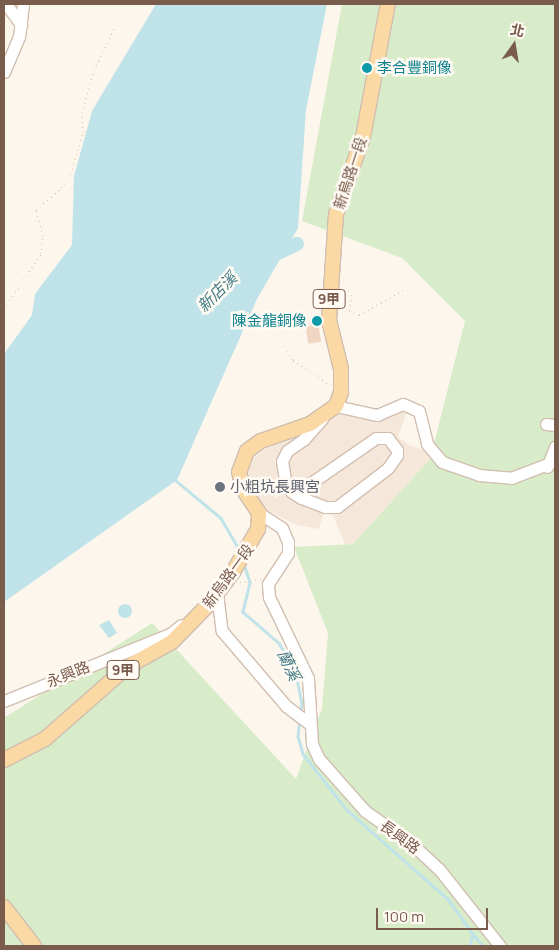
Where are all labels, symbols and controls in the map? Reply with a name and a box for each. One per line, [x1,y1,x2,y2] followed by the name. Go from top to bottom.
[509,19,526,41] text: 北
[489,20,539,70] north arrow
[377,59,452,77] place label: 李合豐銅像
[361,62,373,74] marker: 李合豐銅像
[330,135,370,211] street label: 新烏路一段
[193,268,241,316] water label: 新店溪
[312,288,346,310] road number: 9甲
[232,312,307,330] place label: 陳金龍銅像
[311,315,323,327] marker: 陳金龍銅像
[230,478,320,496] place label: 小粗坑長興宮
[214,481,226,493] marker: 小粗坑長興宮
[199,540,257,612] street label: 新烏路一段
[274,646,304,684] water label: 蘭溪
[44,657,92,691] street label: 永興路
[106,658,140,682] road number: 9甲
[377,816,423,858] street label: 長興路
[379,898,492,930] scale bar
[384,906,424,927] text: 100 m

